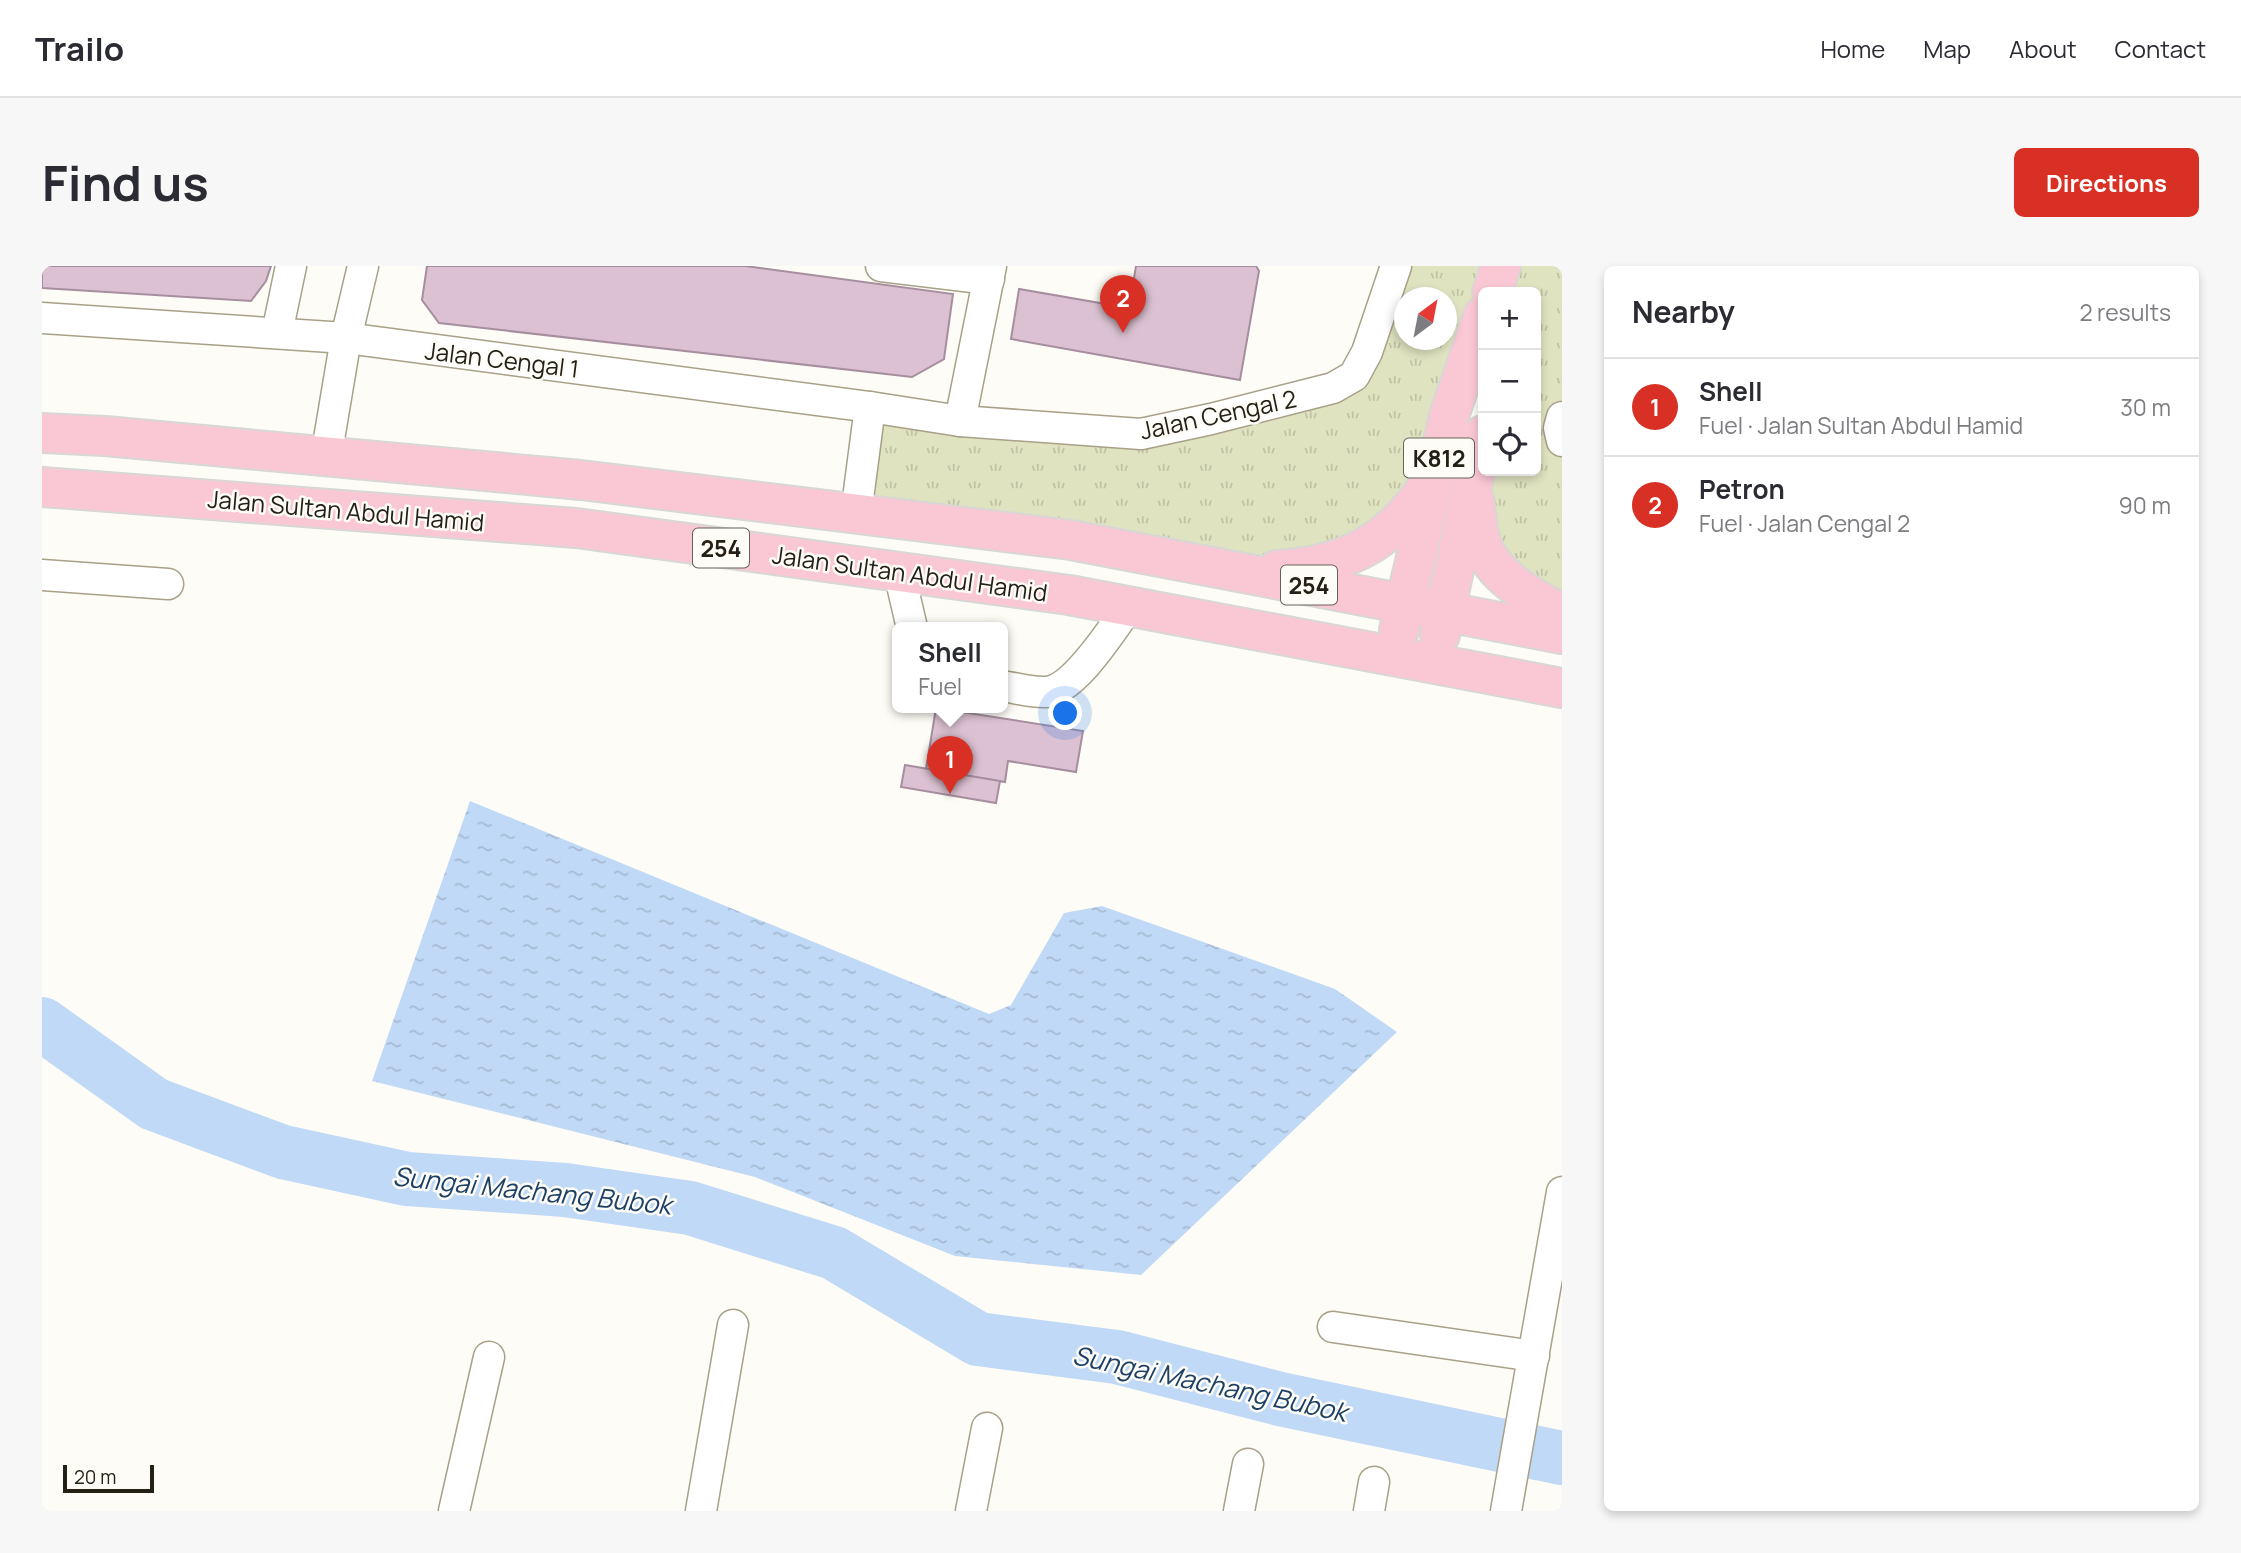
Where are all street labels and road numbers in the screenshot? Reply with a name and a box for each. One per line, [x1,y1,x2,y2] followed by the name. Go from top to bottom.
[423,333,581,385] street label: Jalan Cengal 1
[1137,381,1299,447] street label: Jalan Cengal 2
[1404,438,1474,477] road number: K812
[206,481,486,539] street label: Jalan Sultan Abdul Hamid
[693,528,749,568] road number: 254
[770,537,1050,609] street label: Jalan Sultan Abdul Hamid
[1281,566,1337,604] road number: 254

